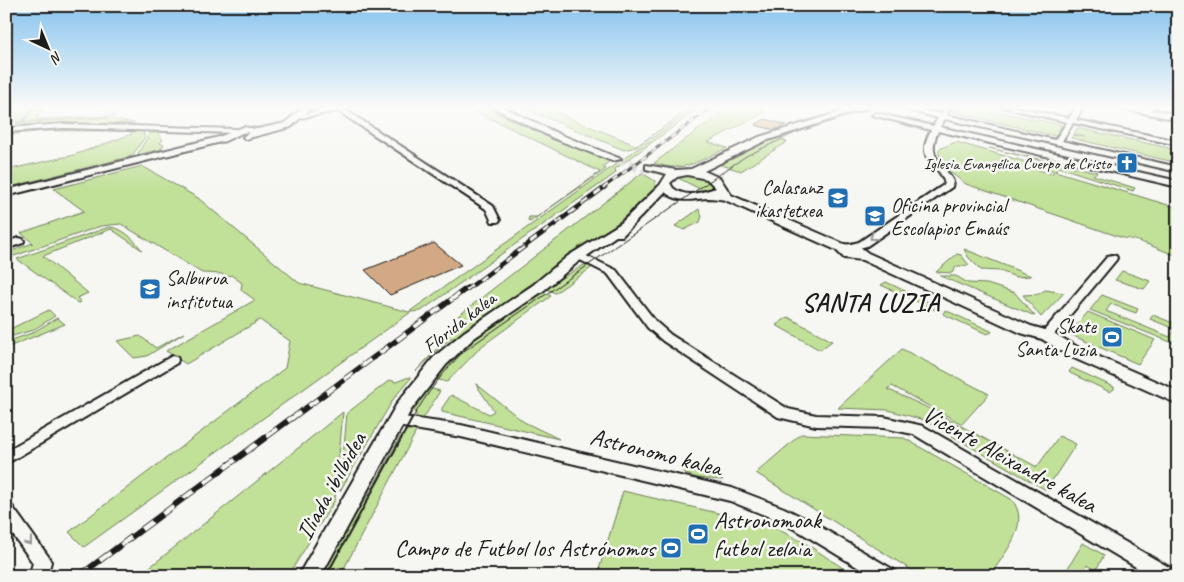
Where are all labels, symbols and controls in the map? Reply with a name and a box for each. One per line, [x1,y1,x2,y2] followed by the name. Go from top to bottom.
[22,22,72,72] north arrow
[46,48,66,68] text: N
[1115,151,1139,175] church icon: Iglesia Evangélica Cuerpo de Cristo
[924,154,1113,174] place label: Iglesia Evangélica Cuerpo de Cristo
[755,175,825,223] place label: Calasanz ikastetxea
[826,186,850,210] school or university icon: Calasanz ikastetxea
[891,193,1010,241] place label: Oficina provincial Escolapios Emaús
[863,204,887,228] school or university icon: Oficina provincial Escolapios Emaús
[869,230,878,240] one-way arrow
[166,266,234,314] place label: Salburua institutua
[138,277,162,301] school or university icon: Salburua institutua
[418,285,502,359] street label: Florida kalea
[802,287,941,319] district label: SANTA LUZIA
[1015,314,1098,362] place label: Skate Santa Luzia
[1100,325,1124,349] sports icon: Skate Santa Luzia
[918,399,1104,520] street label: Vicente Aleixandre kalea
[587,421,727,483] street label: Astronomo kalea
[289,426,374,545] street label: Iliada ibilbidea
[714,505,823,563] place label: Astronomoak futbol zelaia
[686,522,710,546] sports icon: Astronomoak futbol zelaia
[395,533,657,563] place label: Campo de Futbol los Astrónomos
[24,536,32,545] one-way arrow
[659,536,683,560] sports icon: Campo de Futbol los Astrónomos

